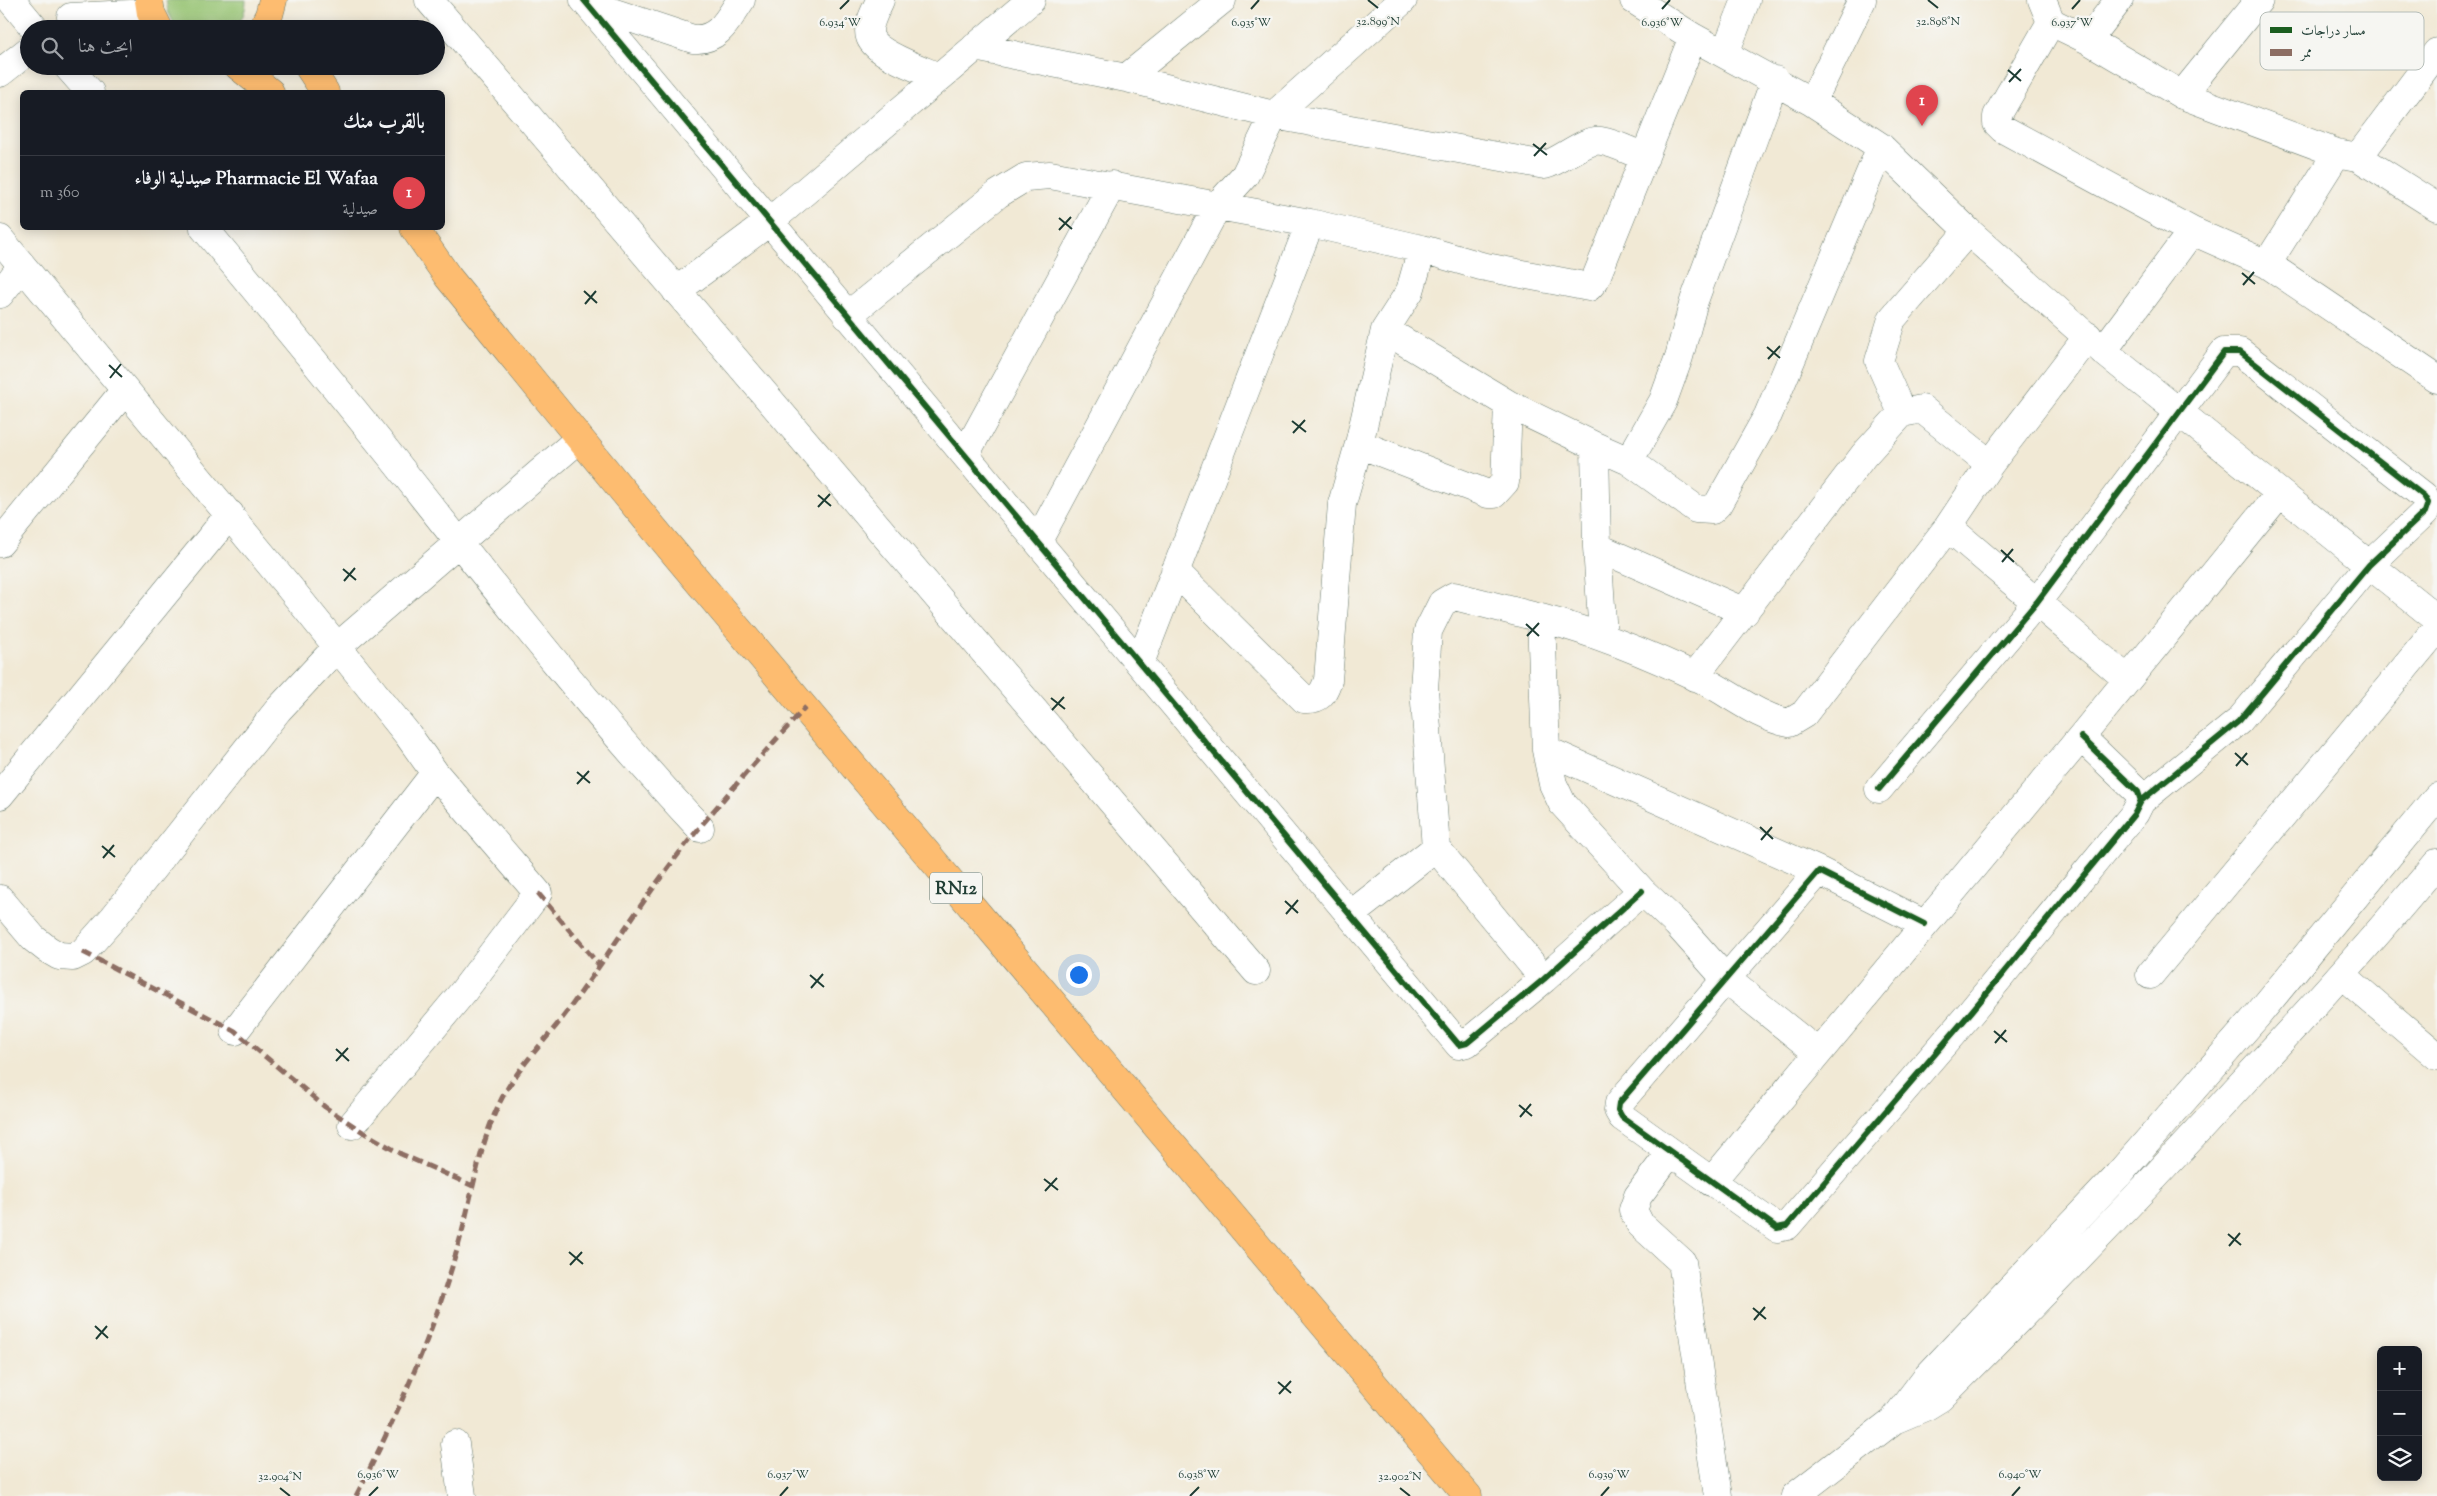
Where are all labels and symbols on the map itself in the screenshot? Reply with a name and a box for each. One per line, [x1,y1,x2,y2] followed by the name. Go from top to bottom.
[2260,12,2424,70] legend
[1356,13,1400,31] text: 32.899°N
[1916,13,1960,31] text: 32.898°N
[819,14,861,32] text: 6.934°W
[1231,14,1272,32] text: 6.935°W
[1641,14,1683,32] text: 6.936°W
[2051,14,2094,32] text: 6.937°W
[2301,22,2366,42] text: مسار دراجات
[2299,44,2312,64] text: ممر
[1906,85,1938,126] pin: 1
[930,872,982,904] road number: RN12
[1066,962,1092,988] your location
[357,1466,399,1484] text: 6.936°W
[767,1466,809,1484] text: 6.937°W
[1178,1466,1220,1484] text: 6.938°W
[1588,1466,1630,1484] text: 6.939°W
[1999,1466,2042,1484] text: 6.940°W
[258,1468,302,1486] text: 32.904°N
[1378,1468,1422,1486] text: 32.902°N

